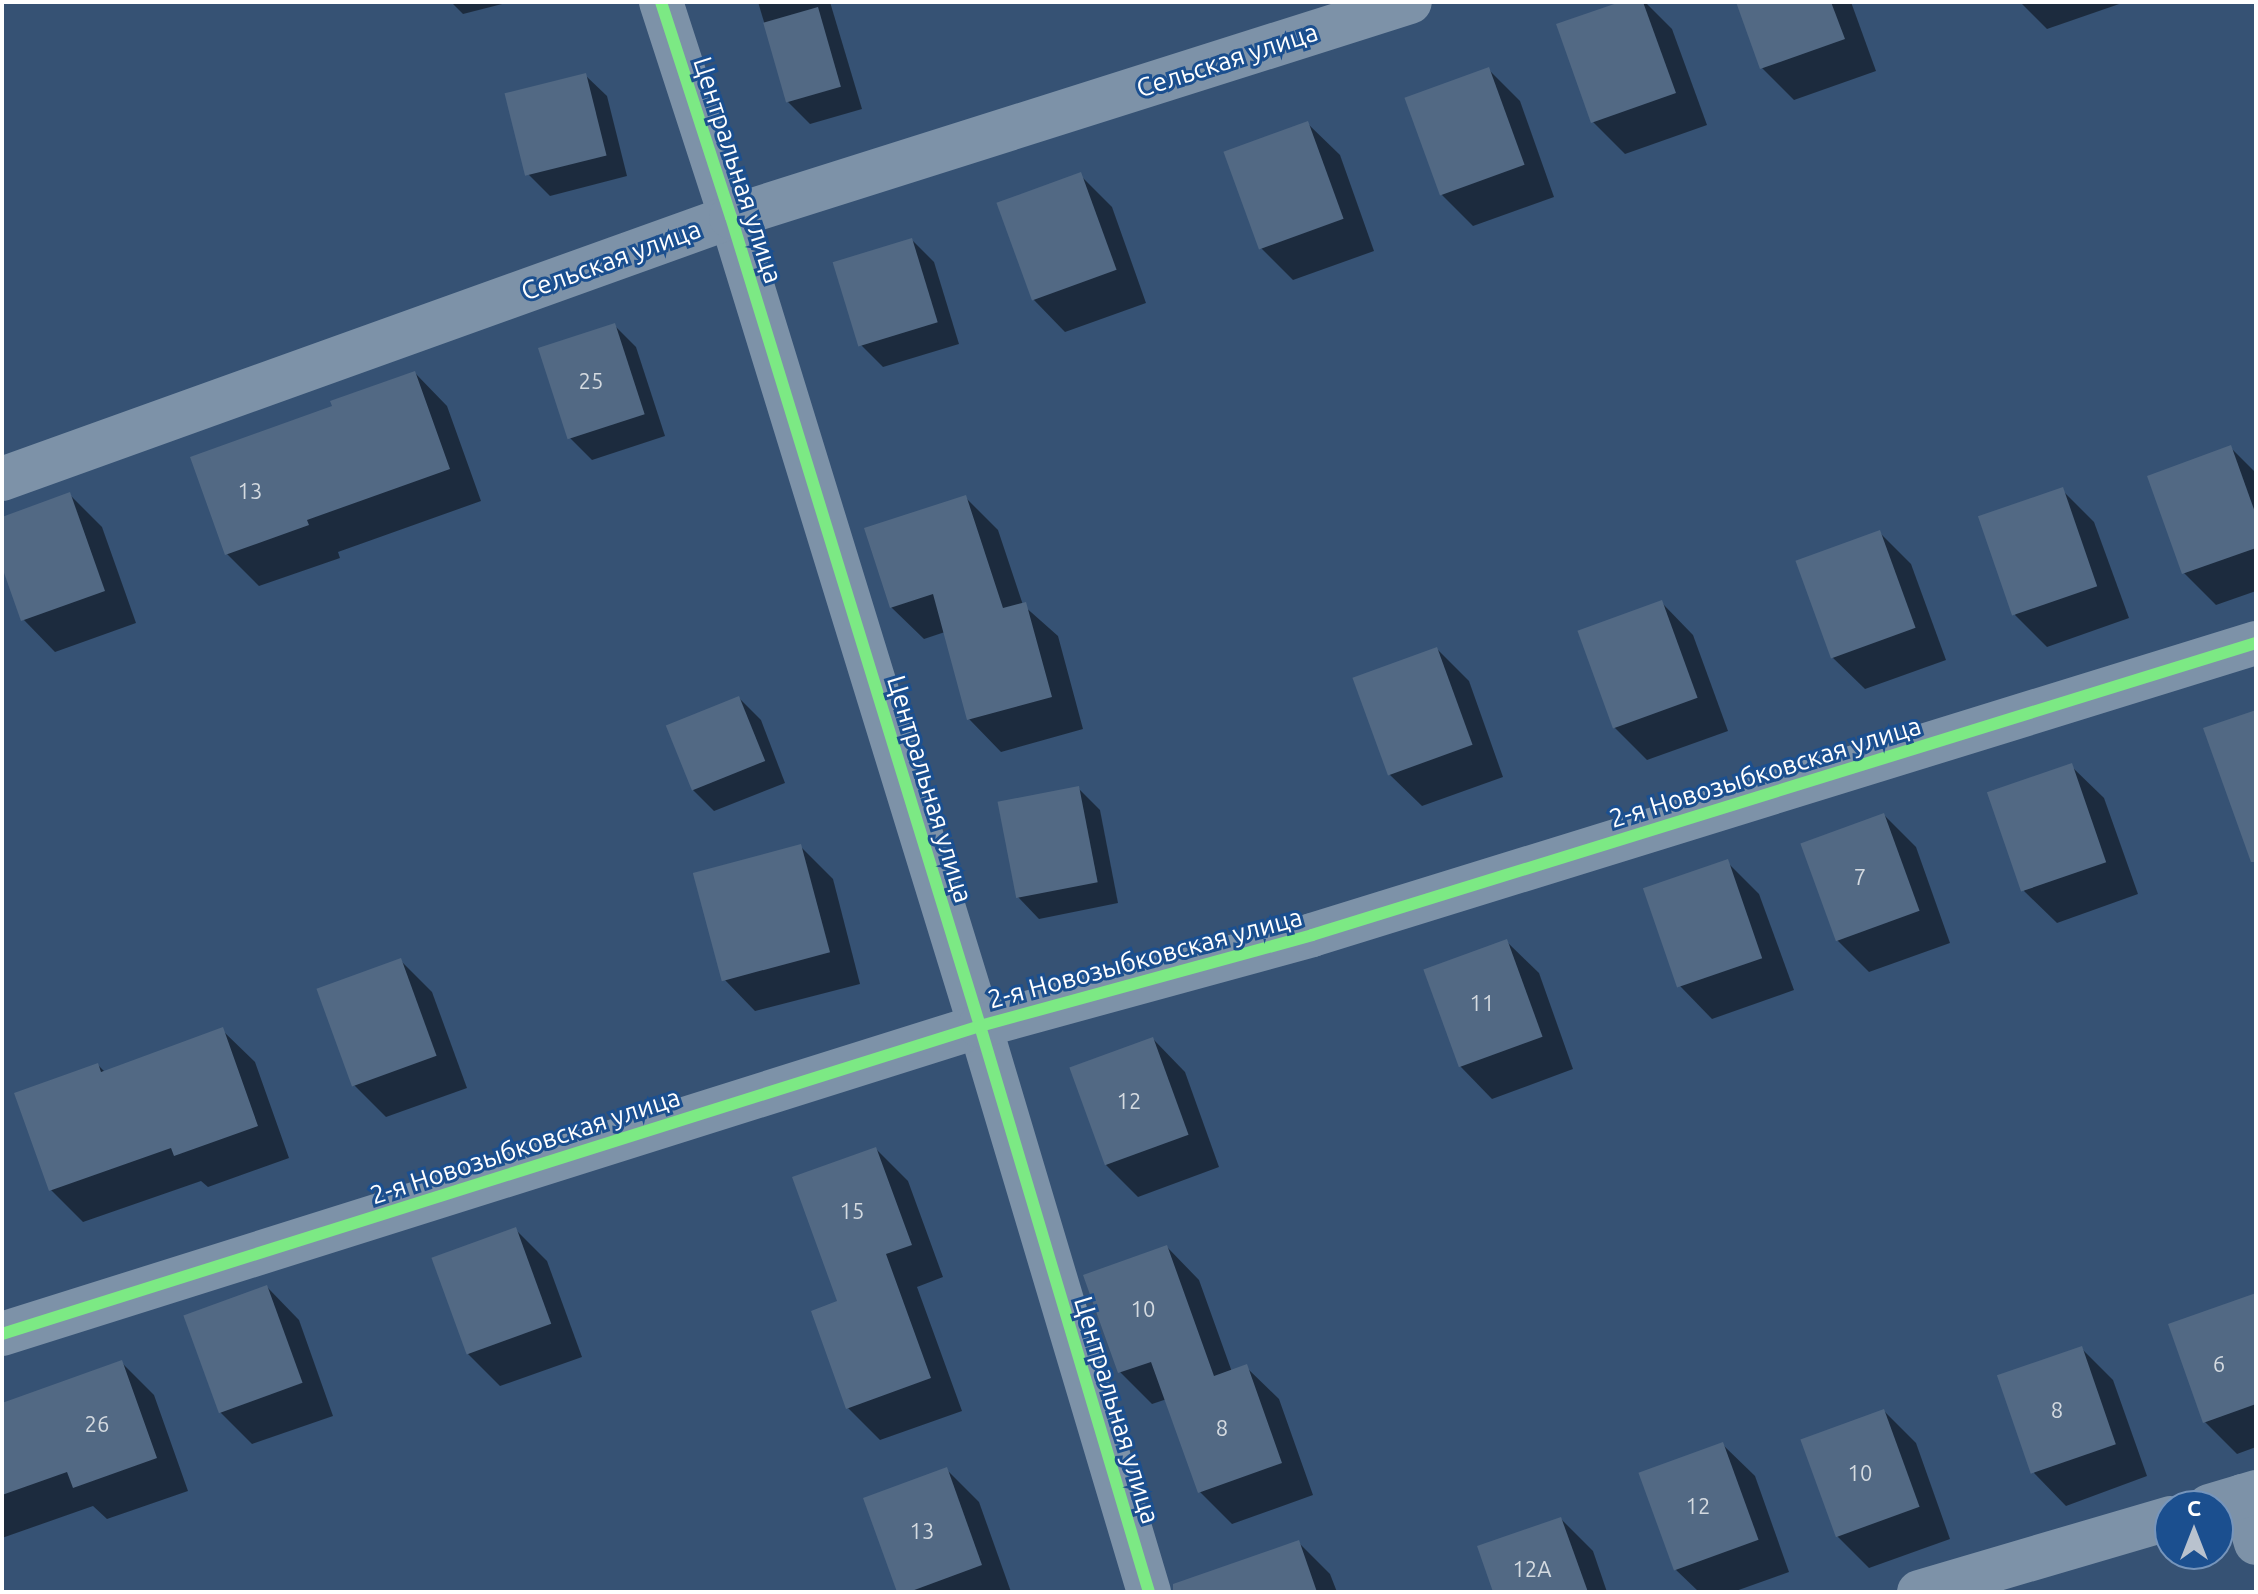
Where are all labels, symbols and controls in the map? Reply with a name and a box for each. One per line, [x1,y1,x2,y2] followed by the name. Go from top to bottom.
[1132,16,1322,104] street label: Сельская улица
[687,53,789,287] street label: Центральная улица
[517,213,705,307] street label: Сельская улица
[579,368,603,394] house number: 25
[238,478,262,504] house number: 13
[881,671,979,907] street label: Центральная улица
[1605,710,1925,834] street label: 2-я Новозыбковская улица
[1854,864,1866,890] house number: 7
[984,901,1306,1015] street label: 2-я Новозыбковская улица
[1470,990,1494,1016] house number: 11
[366,1081,684,1211] street label: 2-я Новозыбковская улица
[1117,1088,1141,1114] house number: 12
[840,1198,864,1224] house number: 15
[1068,1292,1166,1528] street label: Центральная улица
[1131,1296,1155,1322] house number: 10
[2213,1351,2225,1377] house number: 6
[2051,1397,2063,1423] house number: 8
[85,1411,109,1437] house number: 26
[1216,1415,1228,1441] house number: 8
[1848,1460,1872,1486] house number: 10
[2154,1490,2234,1570] north arrow
[1686,1493,1710,1519] house number: 12
[2187,1495,2201,1520] text: С
[910,1518,934,1544] house number: 13
[1512,1556,1552,1582] house number: 12А

